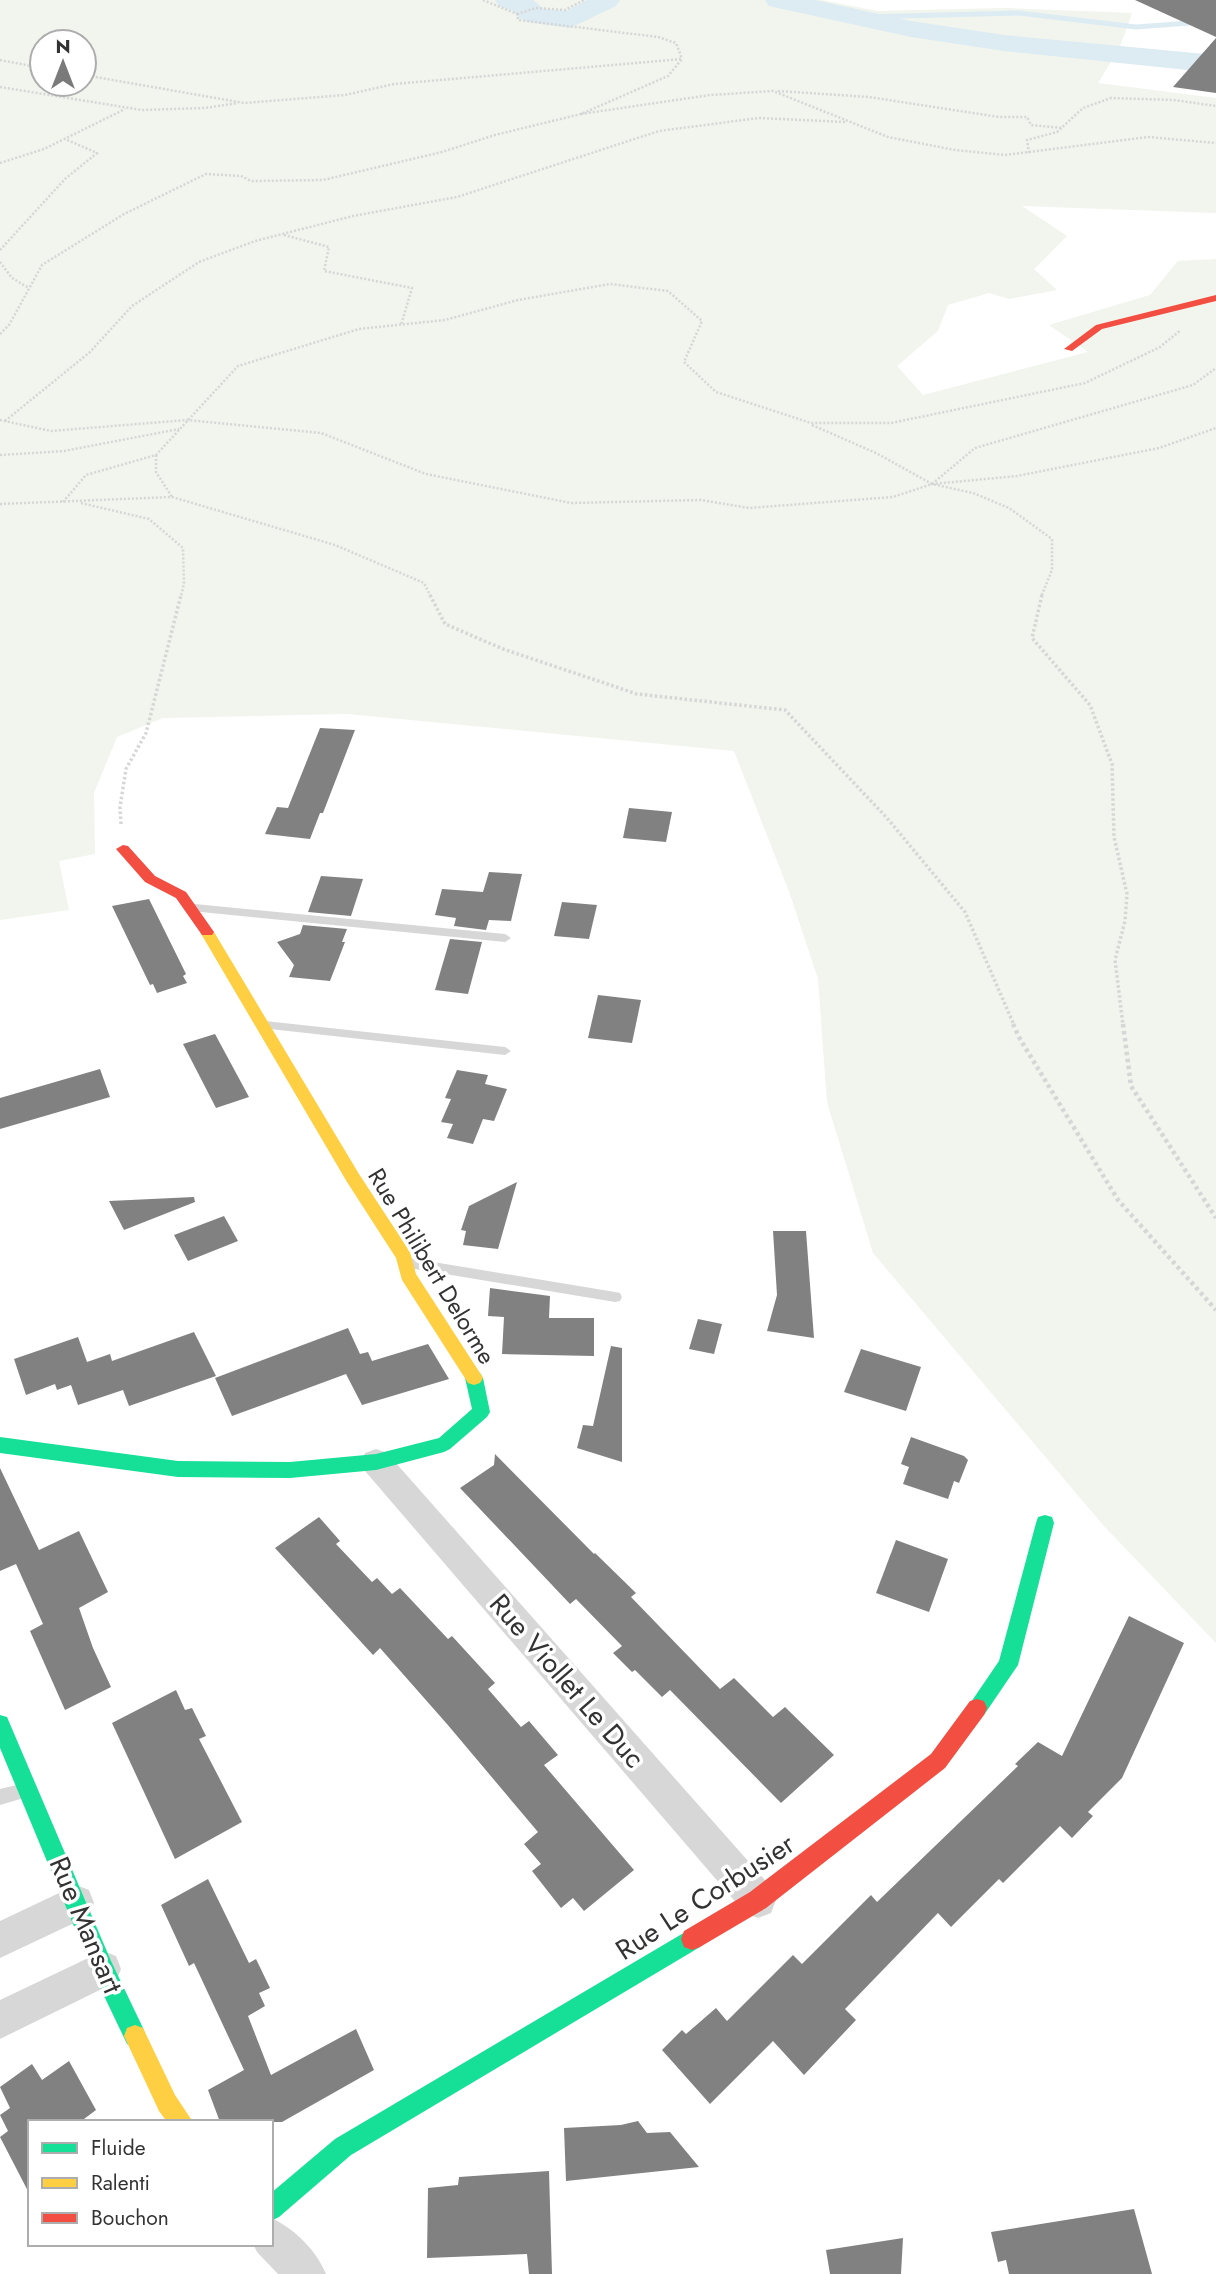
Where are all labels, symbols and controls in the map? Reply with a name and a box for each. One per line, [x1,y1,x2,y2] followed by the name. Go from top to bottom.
[28,28,98,98] north arrow
[55,33,71,60] text: N
[360,1161,504,1371] street label: Rue Philibert Delorme
[480,1585,654,1777] street label: Rue Viollet Le Duc
[607,1824,803,1970] street label: Rue Le Corbusier
[39,1850,133,2000] street label: Rue Mansart
[28,2120,273,2246] legend
[91,2133,146,2163] text: Fluide
[91,2168,150,2198] text: Ralenti
[91,2203,169,2233] text: Bouchon

